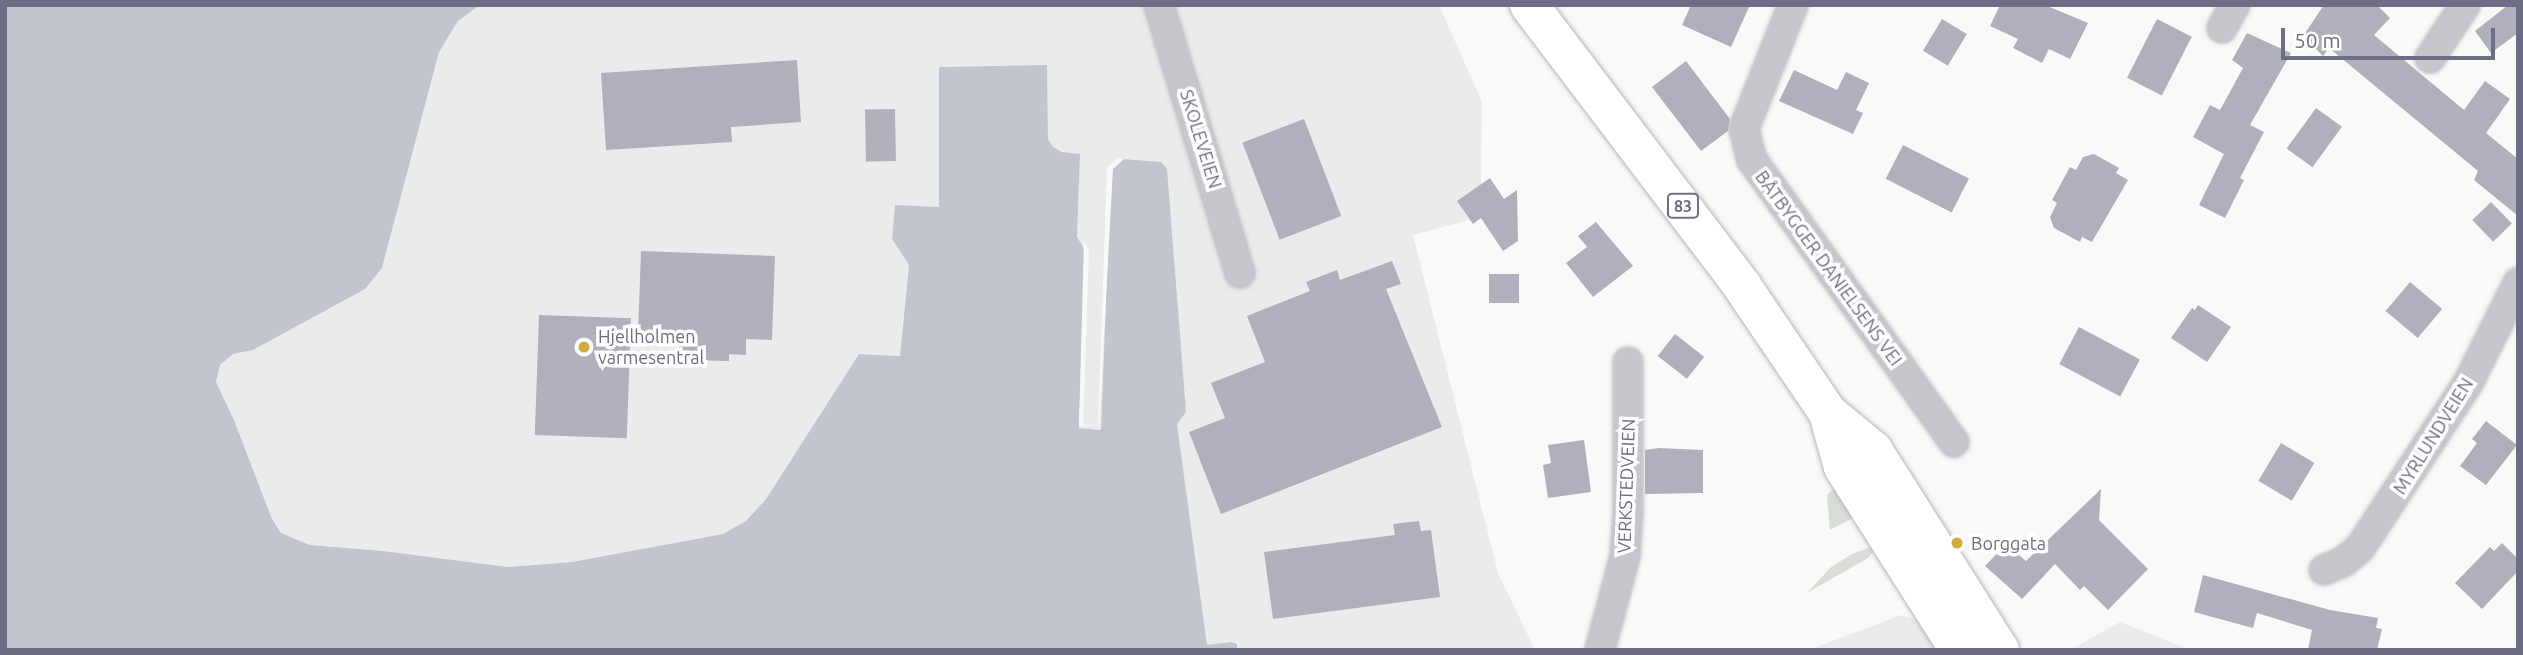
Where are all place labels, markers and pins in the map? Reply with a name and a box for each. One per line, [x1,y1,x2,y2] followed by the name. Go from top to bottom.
[598,326,704,368] place label: Hjellholmen varmesentral
[576,339,592,355] marker: Hjellholmen varmesentral
[1971,532,2046,554] place label: Borggata
[1949,535,1965,551] marker: Borggata

